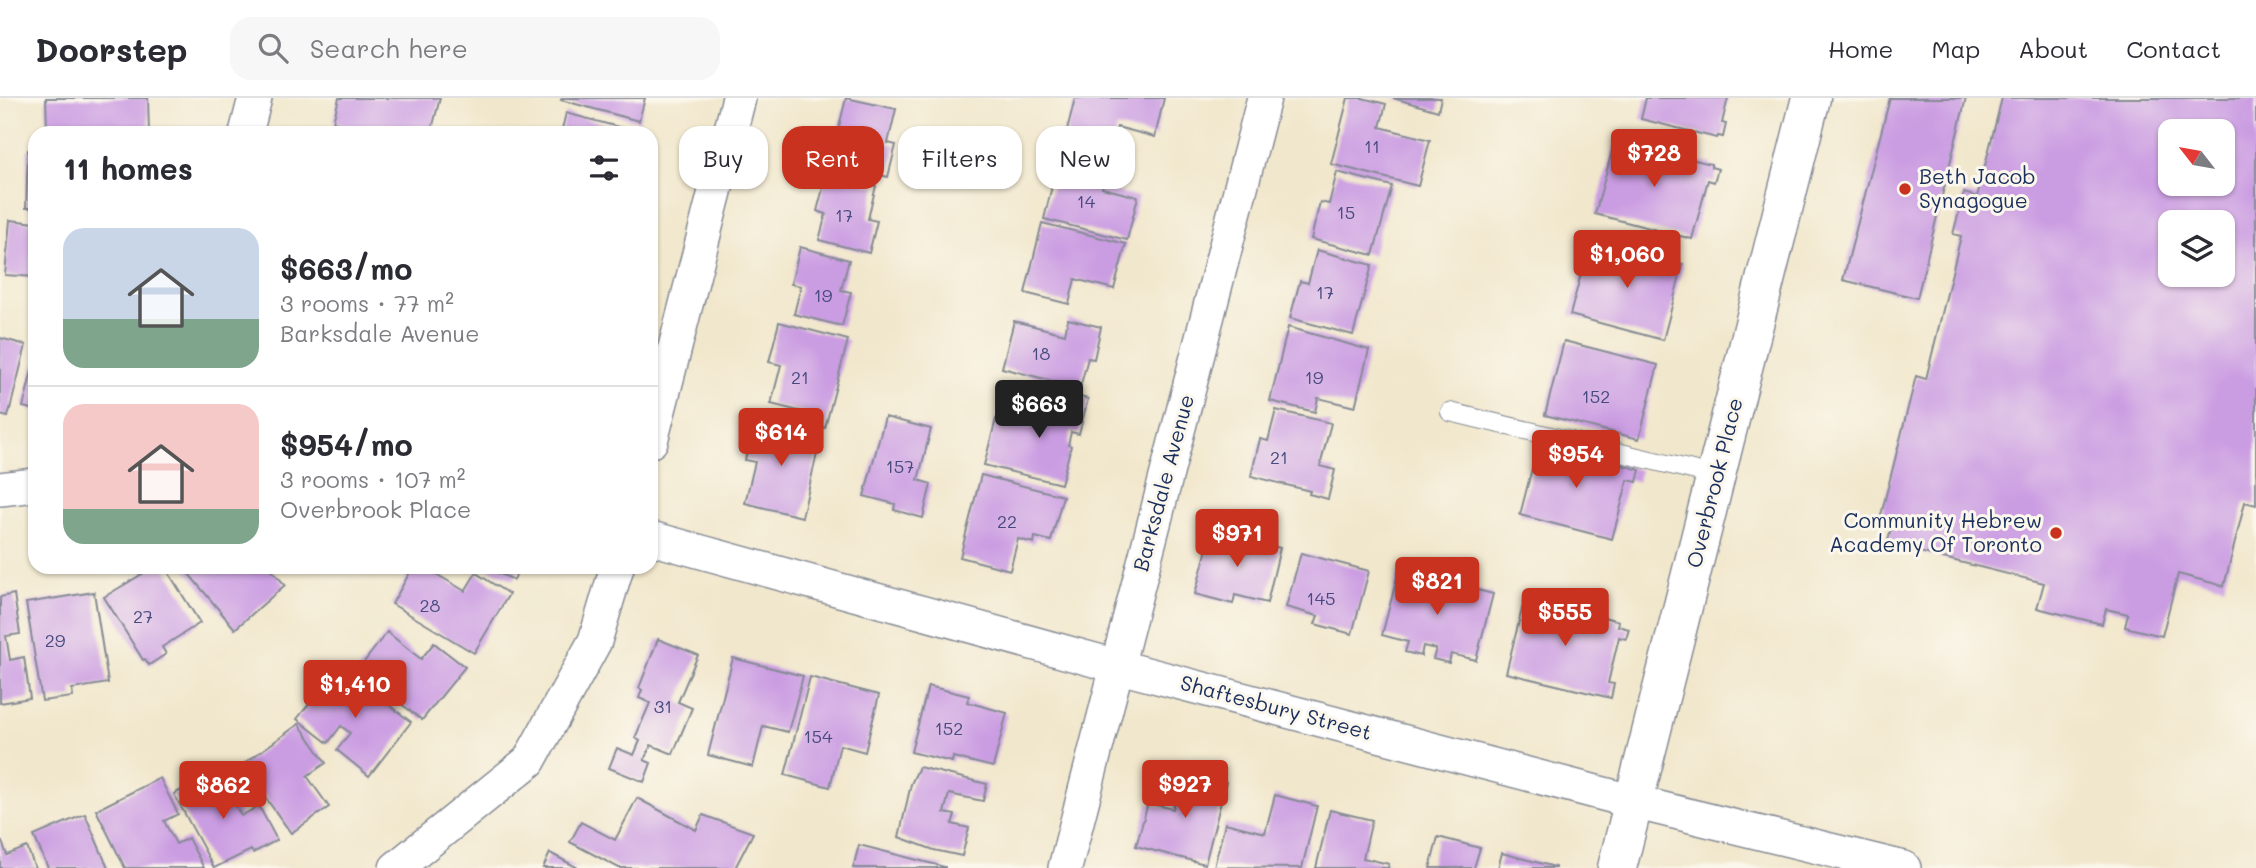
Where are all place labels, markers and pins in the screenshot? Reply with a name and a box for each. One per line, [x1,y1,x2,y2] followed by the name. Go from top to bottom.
[1613,130,1695,189] pin: $728
[1919,162,2036,213] place label: Beth Jacob Synagogue
[1897,181,1913,197] marker: Beth Jacob Synagogue
[1570,230,1684,290] pin: $1,060
[998,380,1080,440] pin: $663
[740,408,822,468] pin: $614
[1535,430,1617,490] pin: $954
[1829,506,2042,557] place label: Community Hebrew Academy Of Toronto
[1196,510,1278,569] pin: $971
[2048,525,2064,541] marker: Community Hebrew Academy Of Toronto
[1396,558,1478,617] pin: $821
[1524,588,1606,648] pin: $555
[298,660,412,720] pin: $1,410
[1144,760,1226,820] pin: $927
[182,762,264,821] pin: $862

